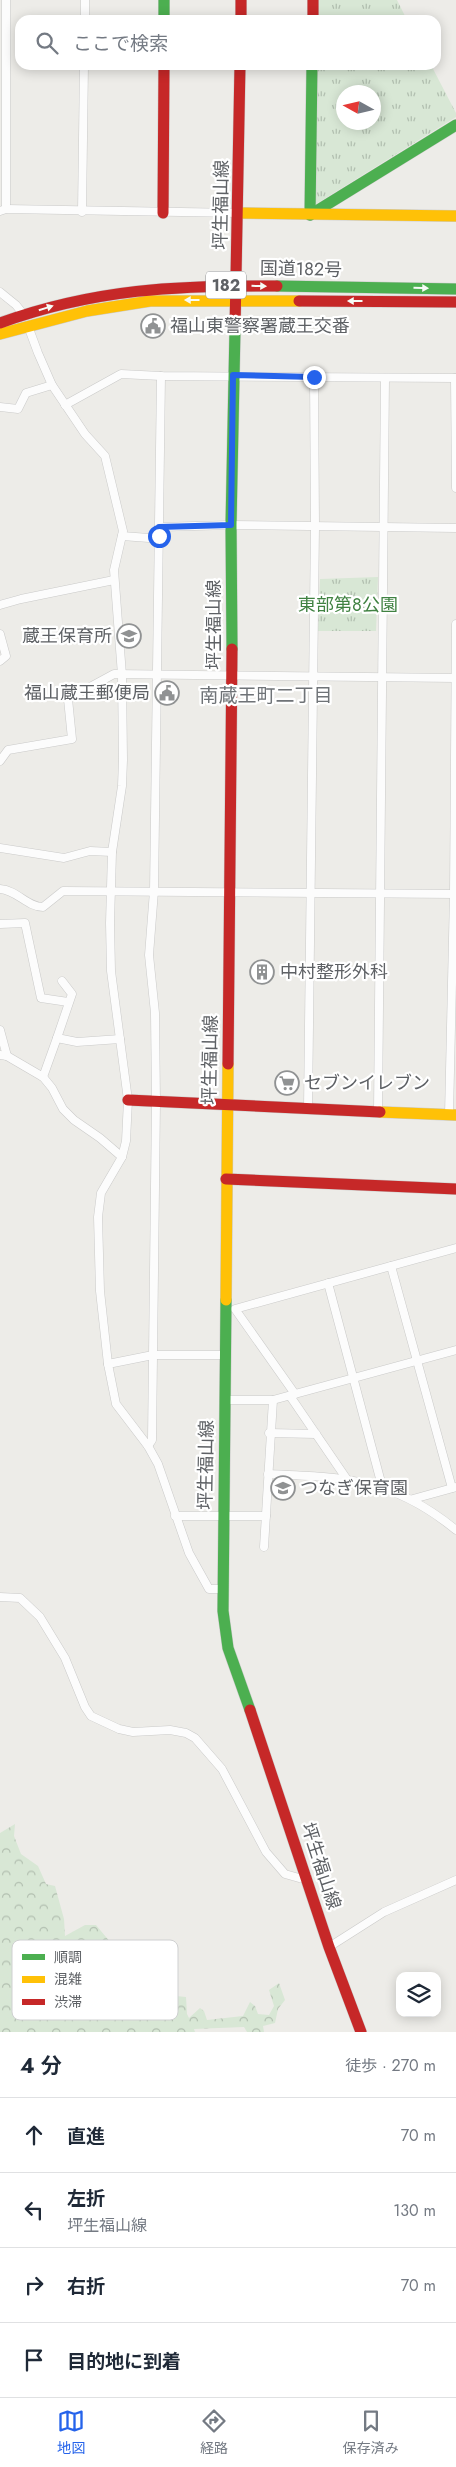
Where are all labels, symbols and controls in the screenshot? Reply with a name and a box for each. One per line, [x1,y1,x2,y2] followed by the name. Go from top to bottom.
[15,15,441,70] search box
[33,29,61,57] icon: search
[73,30,168,57] text: ここで検索
[336,85,381,130] north arrow
[207,160,235,250] street label: 坪生福山線
[260,255,342,283] street label: 国道182号
[206,272,246,298] road number: 182
[251,282,267,290] one-way arrow
[414,284,430,292] one-way arrow
[184,296,200,304] one-way arrow
[347,297,363,305] one-way arrow
[39,304,54,312] one-way arrow
[140,313,166,339] public building icon: 福山東警察署蔵王交番
[170,313,350,339] place label: 福山東警察署蔵王交番
[303,366,326,389] route end
[148,525,171,548] route start
[201,580,227,670] street label: 坪生福山線
[298,592,398,618] park label: 東部第8公園
[22,623,112,649] place label: 蔵王保育所
[116,623,142,649] school or university icon: 蔵王保育所
[24,680,150,706] place label: 福山蔵王郵便局
[154,680,180,706] public building icon: 福山蔵王郵便局
[199,682,333,709] district label: 南蔵王町二丁目
[249,959,275,985] building icon: 中村整形外科
[280,959,388,985] place label: 中村整形外科
[196,1015,224,1105] street label: 坪生福山線
[274,1070,300,1096] supermarket icon: セブンイレブン
[304,1070,430,1096] place label: セブンイレブン
[192,1420,220,1510] street label: 坪生福山線
[270,1475,296,1501] school or university icon: つなぎ保育園
[300,1475,408,1501] place label: つなぎ保育園
[295,1819,347,1913] street label: 坪生福山線
[12,1940,178,2020] legend
[54,1947,82,1967] text: 順調
[54,1969,82,1989] text: 混雑
[396,1972,441,2017] map controls
[396,1972,441,2017] button: layers
[54,1992,82,2012] text: 渋滞
[20,2051,62,2081] text: 4 分
[345,2054,436,2077] text: 徒歩 · 270 m
[20,2121,48,2149] icon: ahead
[67,2123,105,2150] text: 直進
[401,2124,436,2147] text: 70 m
[67,2185,105,2212] text: 左折
[20,2196,48,2224] icon: left
[393,2199,436,2222] text: 130 m
[67,2214,147,2237] text: 坪生福山線
[20,2271,48,2299] icon: right
[67,2273,105,2300] text: 右折
[401,2274,436,2297] text: 70 m
[20,2346,48,2374] icon: arrive
[67,2348,181,2375] text: 目的地に到着
[57,2407,85,2458] tab: 地図
[200,2407,228,2458] tab: 経路
[343,2407,399,2458] tab: 保存済み

